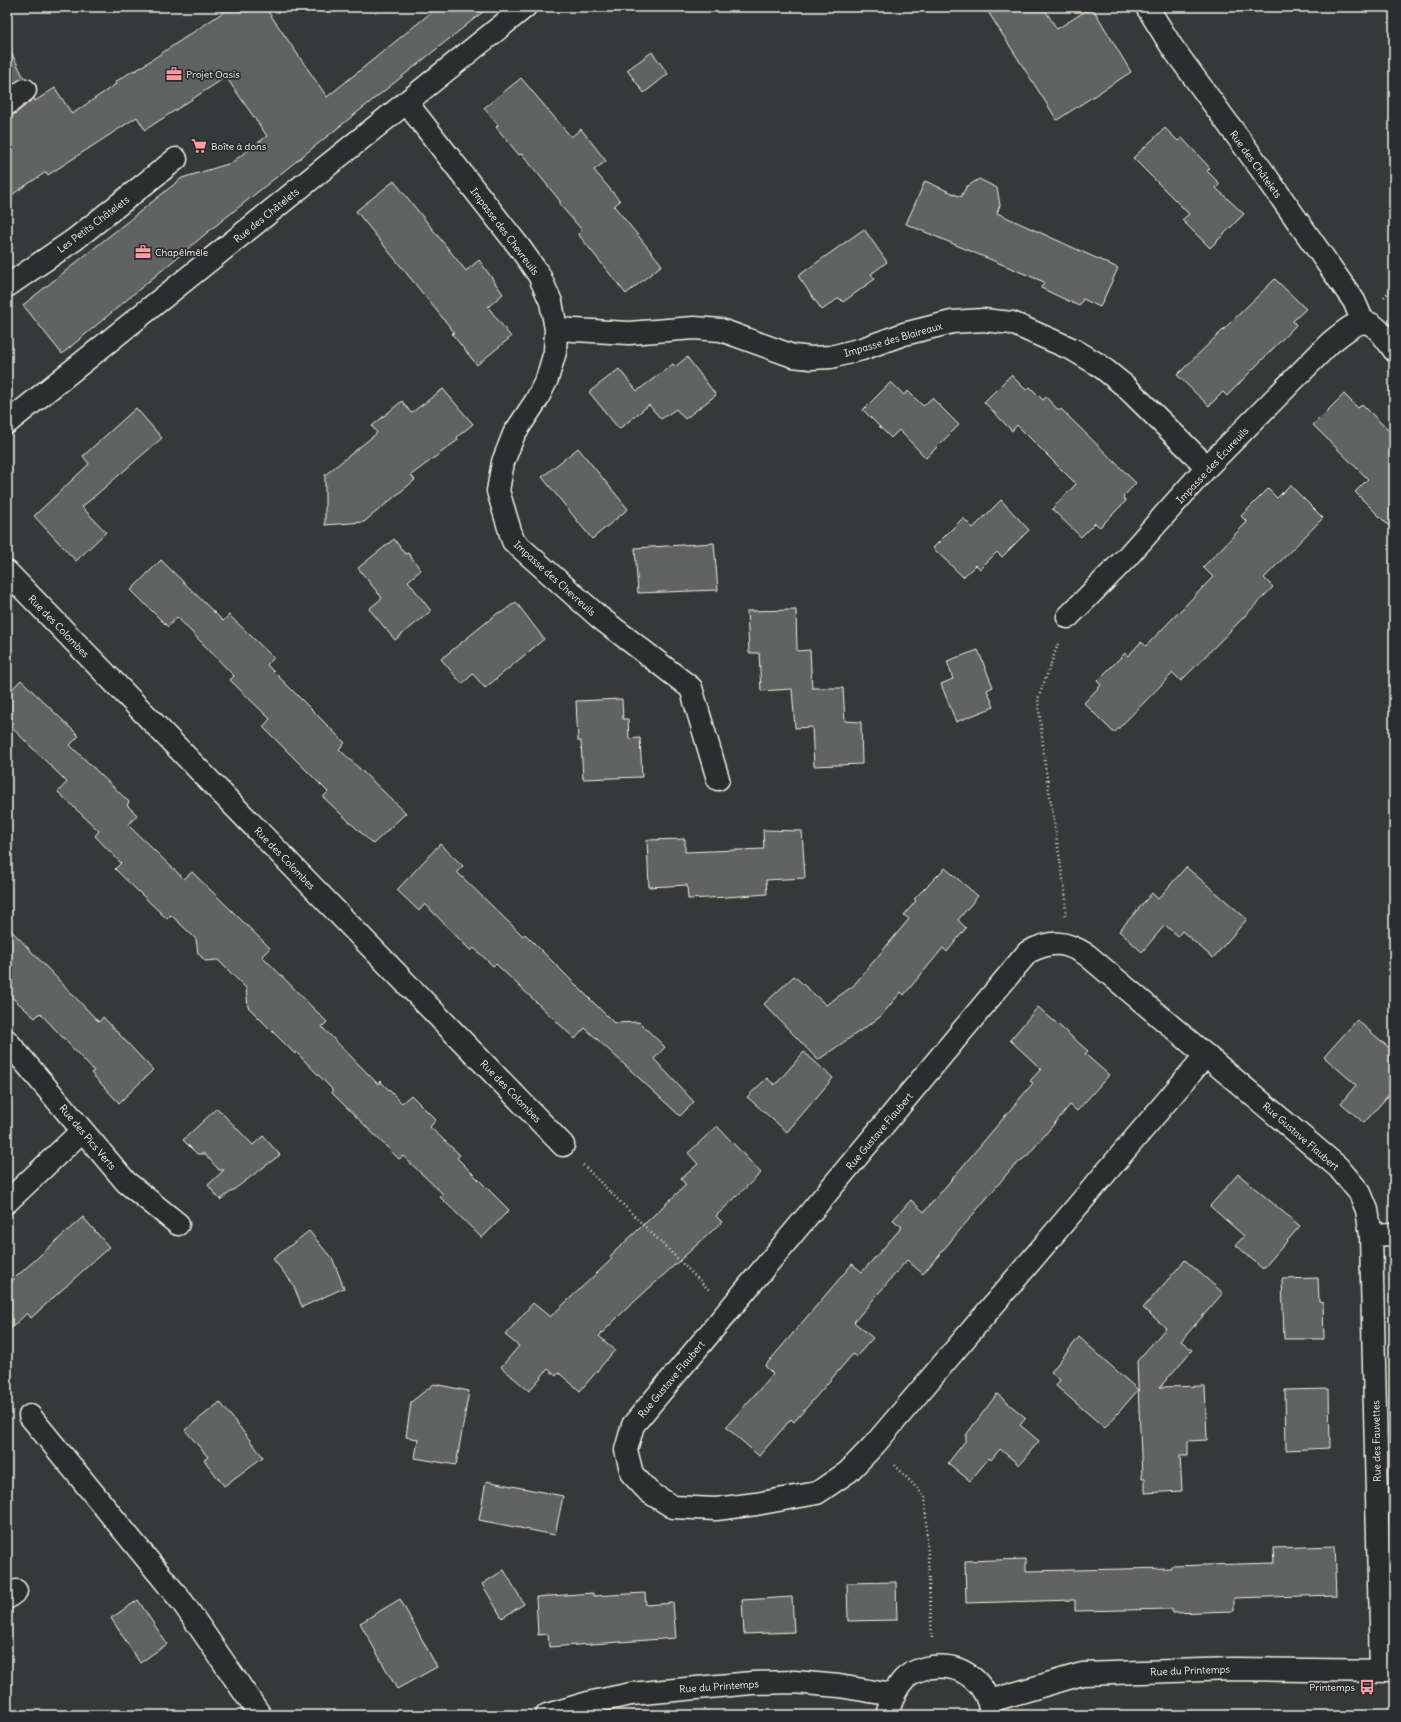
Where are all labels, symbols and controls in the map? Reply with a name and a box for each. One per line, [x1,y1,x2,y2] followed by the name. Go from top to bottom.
[165,65,183,83] office icon: Projet Oasis
[186,68,240,81] place label: Projet Oasis
[1227,128,1285,201] street label: Rue des Châtelets
[190,137,208,155] supermarket icon: Boîte à dons
[211,140,267,153] place label: Boîte à dons
[231,185,302,246] street label: Rue des Châtelets
[467,185,542,278] street label: Impasse des Chevreuils
[55,193,132,256] street label: Les Petits Châtelets
[134,243,152,261] office icon: Chapêlmêle
[155,246,208,259] place label: Chapêlmêle
[842,319,944,360] street label: Impasse des Blaireaux
[1173,424,1252,506] street label: Impasse des Écureuils
[511,538,599,619] street label: Impasse des Chevreuils
[25,592,92,661] street label: Rue des Colombes
[251,824,318,893] street label: Rue des Colombes
[477,1057,544,1126] street label: Rue des Colombes
[843,1090,916,1173] street label: Rue Gustave Flaubert
[1260,1100,1342,1173] street label: Rue Gustave Flaubert
[56,1102,119,1173] street label: Rue des Pics Verts
[635,1338,708,1421] street label: Rue Gustave Flaubert
[1369,1400,1384,1482] street label: Rue des Fauvettes
[1150,1663,1230,1678] street label: Rue du Printemps
[679,1677,760,1696] street label: Rue du Printemps
[1358,1678,1376,1696] bus stop icon: Printemps
[1309,1681,1355,1694] place label: Printemps

